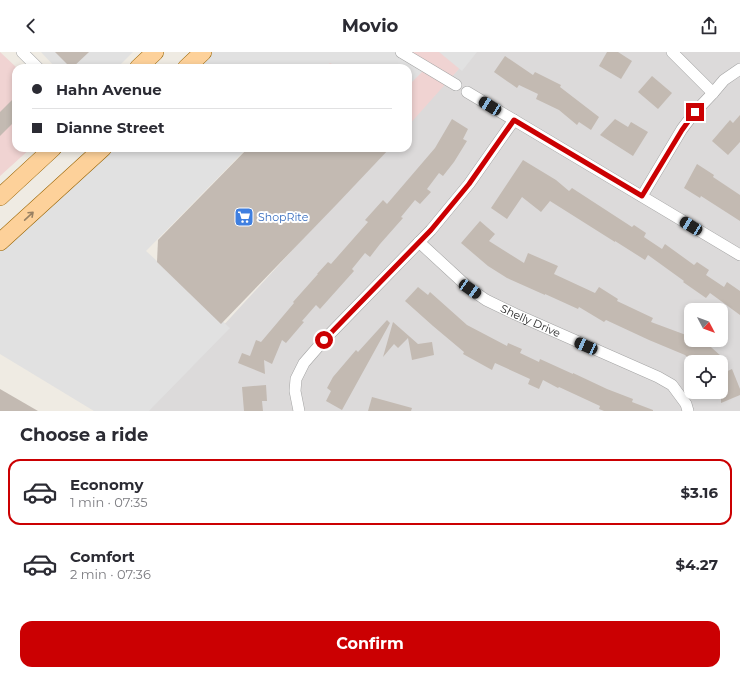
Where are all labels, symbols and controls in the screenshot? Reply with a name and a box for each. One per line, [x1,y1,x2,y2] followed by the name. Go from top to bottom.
[20,15,42,37] icon: back
[342,15,398,37] text: Movio
[698,15,720,37] icon: share
[56,80,162,99] text: Hahn Avenue
[477,95,503,117] car
[686,103,704,121] route end
[56,118,165,137] text: Dianne Street
[233,206,255,228] supermarket icon: ShopRite
[258,210,309,224] place label: ShopRite
[24,211,34,221] one-way arrow
[678,215,704,237] car
[457,277,483,301] car
[498,301,563,340] street label: Shelly Drive
[684,303,728,347] north arrow
[684,303,728,399] map controls
[315,331,333,349] route start
[573,336,599,356] car
[684,355,728,399] button: locate
[20,424,148,446] text: Choose a ride
[22,474,58,510] icon: car
[70,475,143,494] text: Economy
[680,483,718,502] text: $3.16
[70,494,147,510] text: 1 min · 07:35
[22,546,58,582] icon: car
[70,547,135,566] text: Comfort
[675,555,718,574] text: $4.27
[70,566,151,582] text: 2 min · 07:36
[20,621,720,667] button: Confirm

